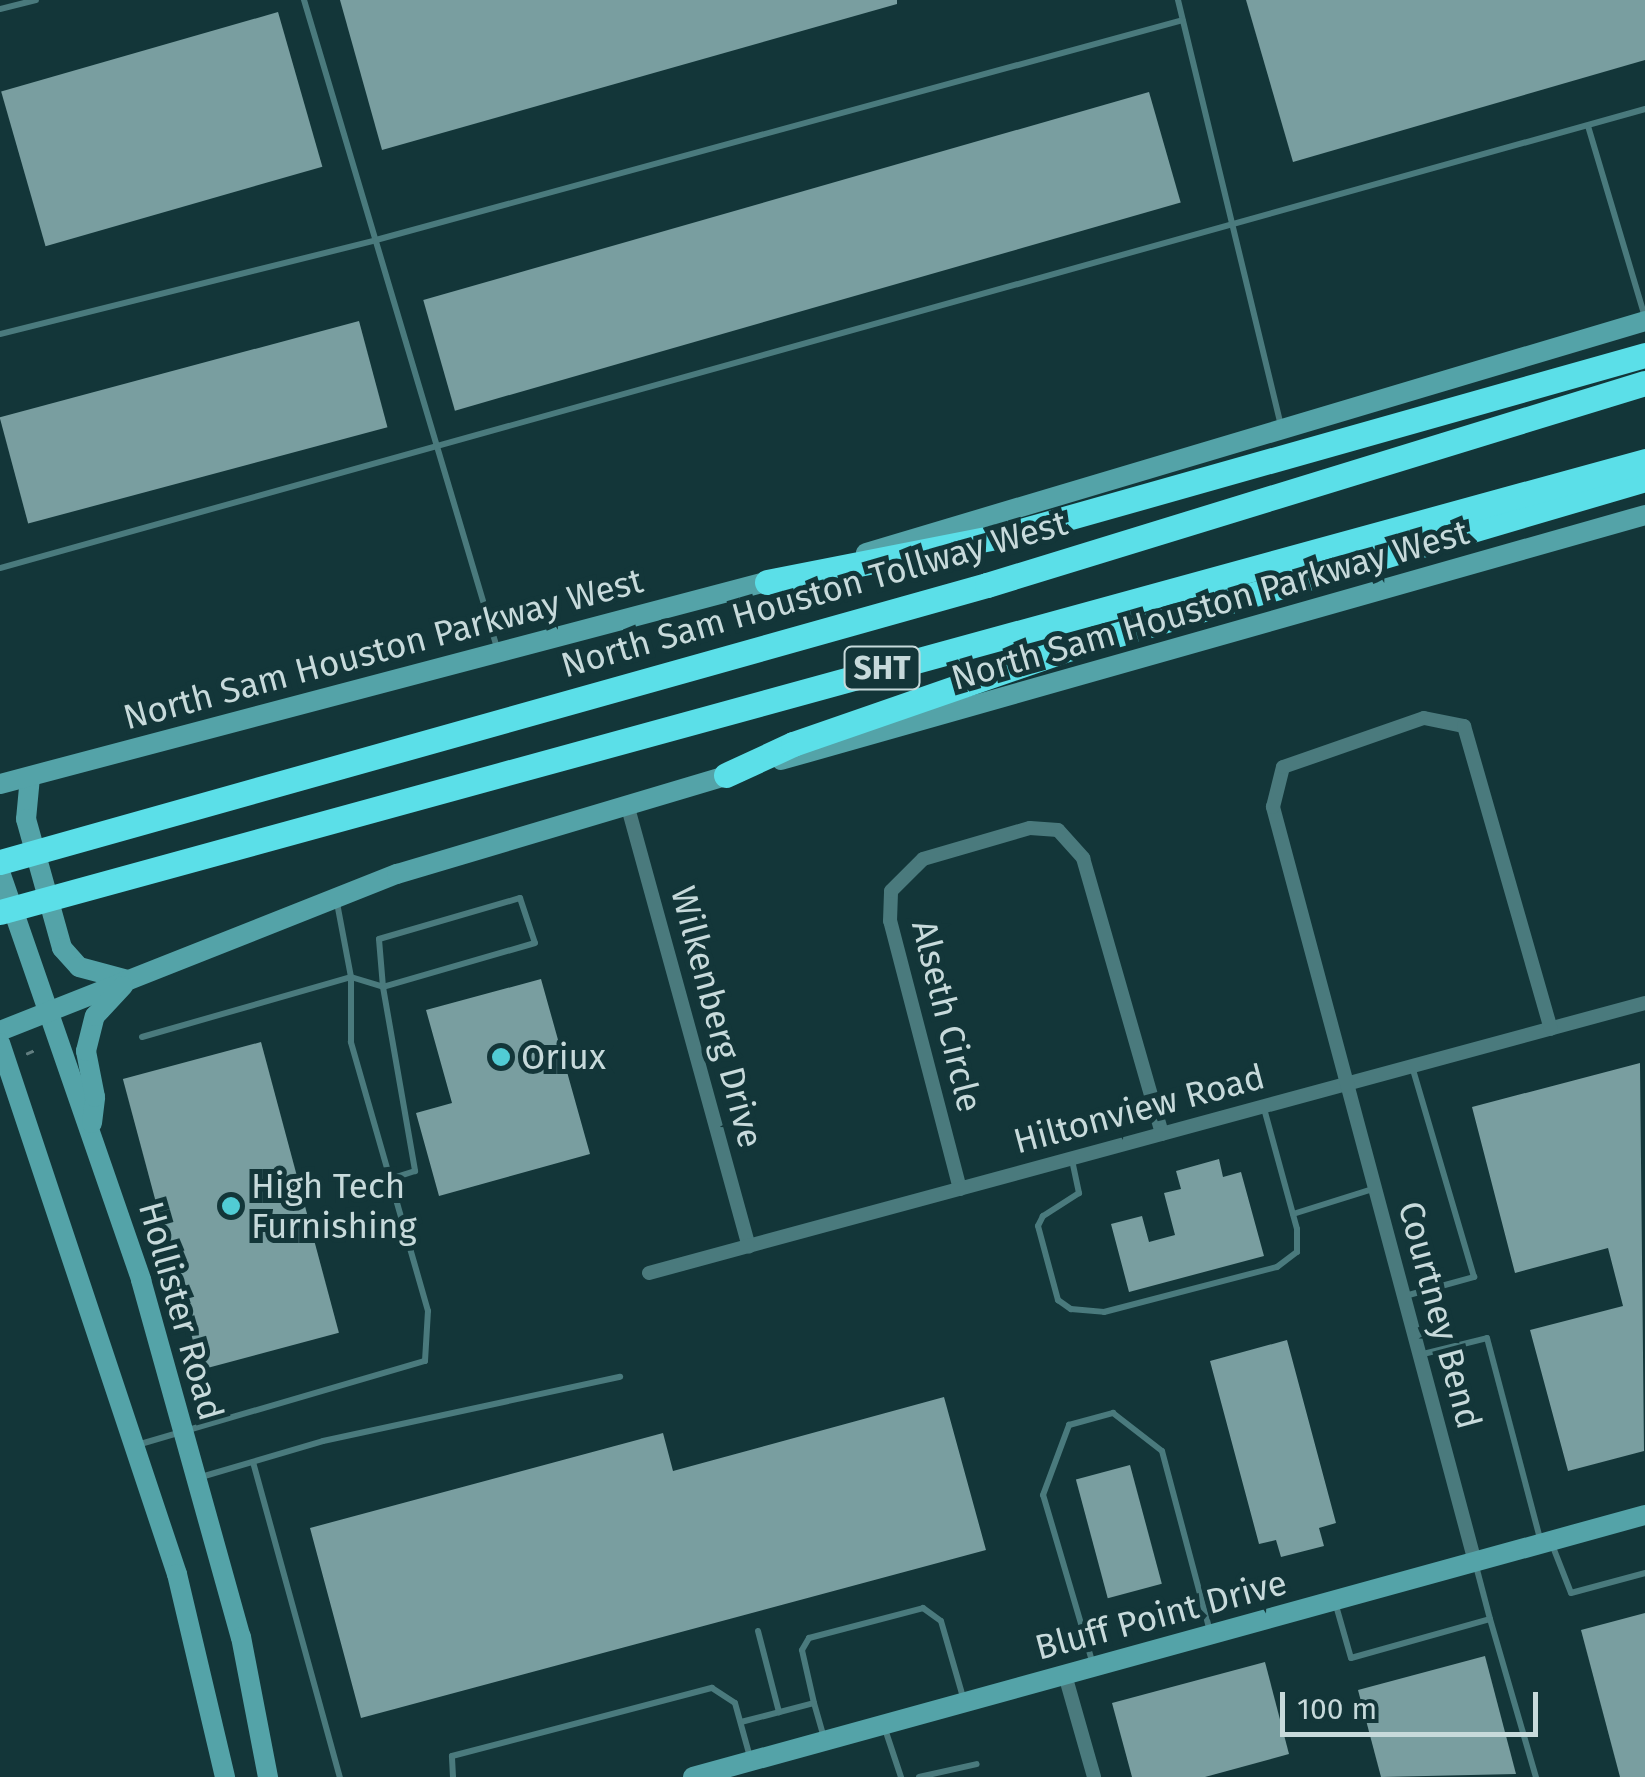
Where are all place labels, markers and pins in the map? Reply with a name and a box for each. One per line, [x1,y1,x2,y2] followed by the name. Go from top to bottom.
[521,1036,606,1078] place label: Oriux
[490,1046,512,1068] marker: Oriux
[251,1165,417,1247] place label: High Tech Furnishing
[220,1195,242,1217] marker: High Tech Furnishing

